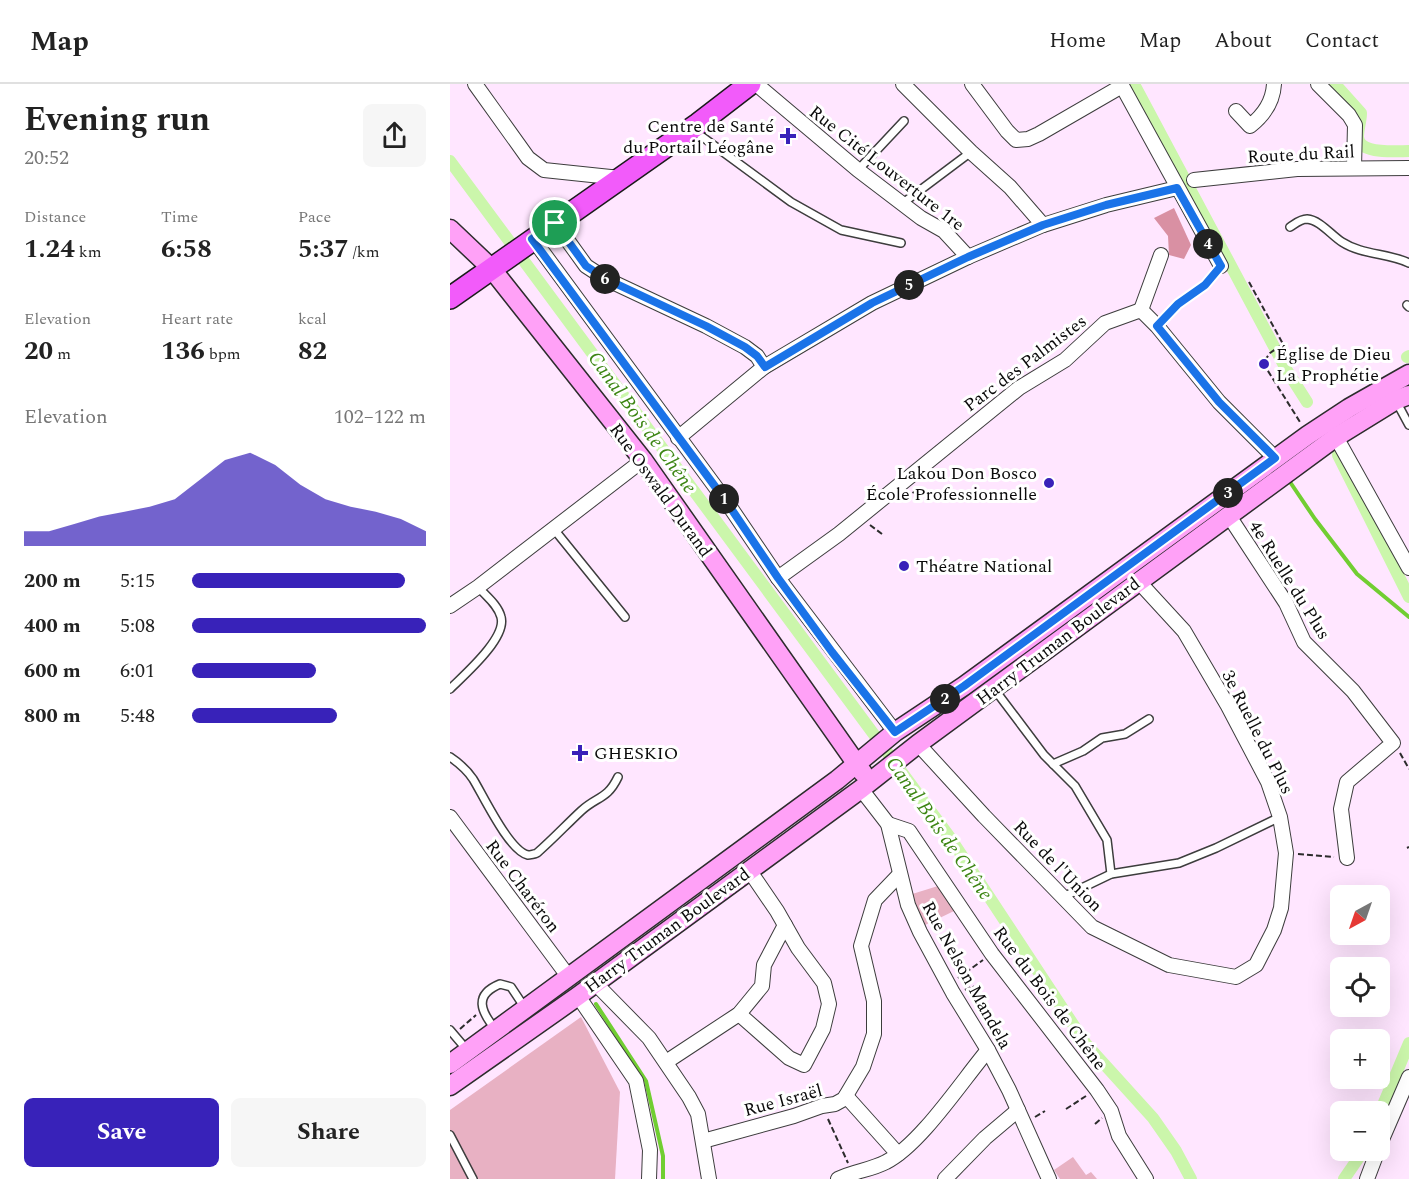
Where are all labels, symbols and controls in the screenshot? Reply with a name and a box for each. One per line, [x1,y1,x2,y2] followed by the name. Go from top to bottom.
[30,20,89,63] text: Map
[1049,25,1106,57] text: Home
[1139,25,1181,57] text: Map
[1214,25,1272,57] text: About
[1305,25,1379,57] text: Contact
[24,95,210,145] text: Evening run
[803,99,970,238] street label: Rue Cité Louverture 1re
[363,104,426,167] button: share
[623,113,774,161] place label: Centre de Santé du Portail Léogâne
[779,127,797,145] marker: Centre de Santé du Portail Léogâne
[1247,138,1356,171] street label: Route du Rail
[24,143,69,173] text: 20:52
[529,197,580,248] pin
[24,205,86,229] text: Distance
[161,205,198,229] text: Time
[298,205,331,229] text: Pace
[538,206,571,239] icon: arrive
[24,229,75,269] text: 1.24
[161,229,212,269] text: 6:58
[298,229,349,269] text: 5:37
[1193,229,1223,259] pin: 4
[1204,232,1212,256] text: 4
[75,240,101,264] text: km
[349,240,379,264] text: /km
[590,264,620,294] pin: 6
[601,267,609,291] text: 6
[894,270,924,300] pin: 5
[905,273,913,297] text: 5
[24,307,91,331] text: Elevation
[161,307,233,331] text: Heart rate
[298,307,327,331] text: kcal
[958,308,1092,419] street label: Parc des Palmistes
[24,331,53,371] text: 20
[161,331,205,371] text: 136
[298,331,327,371] text: 82
[1276,341,1391,389] place label: Église de Dieu La Prophétie
[53,342,71,366] text: m
[205,342,241,366] text: bpm
[580,345,704,500] water label: Canal Bois de Chêne
[1257,357,1271,371] marker: Église de Dieu La Prophétie
[24,402,108,432] text: Elevation
[334,402,426,432] text: 102–122 m
[603,417,719,563] street label: Rue Oswald Durand
[866,460,1037,508] place label: Lakou Don Bosco École Professionnelle
[1042,476,1056,490] marker: Lakou Don Bosco École Professionnelle
[1213,478,1243,508] pin: 3
[1224,481,1232,505] text: 3
[709,484,739,514] pin: 1
[720,487,728,511] text: 1
[1242,515,1337,645] street label: 4e Ruelle du Plus
[916,553,1052,580] place label: Théatre National
[897,559,911,573] marker: Théatre National
[24,566,81,596] text: 200 m
[120,566,155,596] text: 5:15
[971,571,1146,712] street label: Harry Truman Boulevard
[24,611,81,641] text: 400 m
[120,611,155,641] text: 5:08
[24,656,81,686] text: 600 m
[120,656,155,686] text: 6:01
[1215,665,1300,799] street label: 3e Ruelle du Plus
[930,684,960,714] pin: 2
[941,687,949,711] text: 2
[24,701,81,731] text: 800 m
[120,701,155,731] text: 5:48
[594,740,678,767] place label: GHESKIO
[571,744,589,762] marker: GHESKIO
[878,750,1000,907] water label: Canal Bois de Chêne
[1007,814,1109,918] street label: Rue de l'Union
[479,834,567,939] street label: Rue Charéron
[579,861,756,1000] street label: Harry Truman Boulevard
[1330,885,1390,945] north arrow
[1330,885,1390,1161] map controls
[915,896,1019,1054] street label: Rue Nelson Mandela
[986,921,1113,1076] street label: Rue du Bois de Chêne
[1330,957,1390,1017] button: locate
[1330,1029,1390,1089] button: +
[741,1077,825,1124] street label: Rue Israël
[24,1098,219,1167] button: Save
[231,1098,426,1167] button: Share
[1330,1101,1390,1161] button: −

